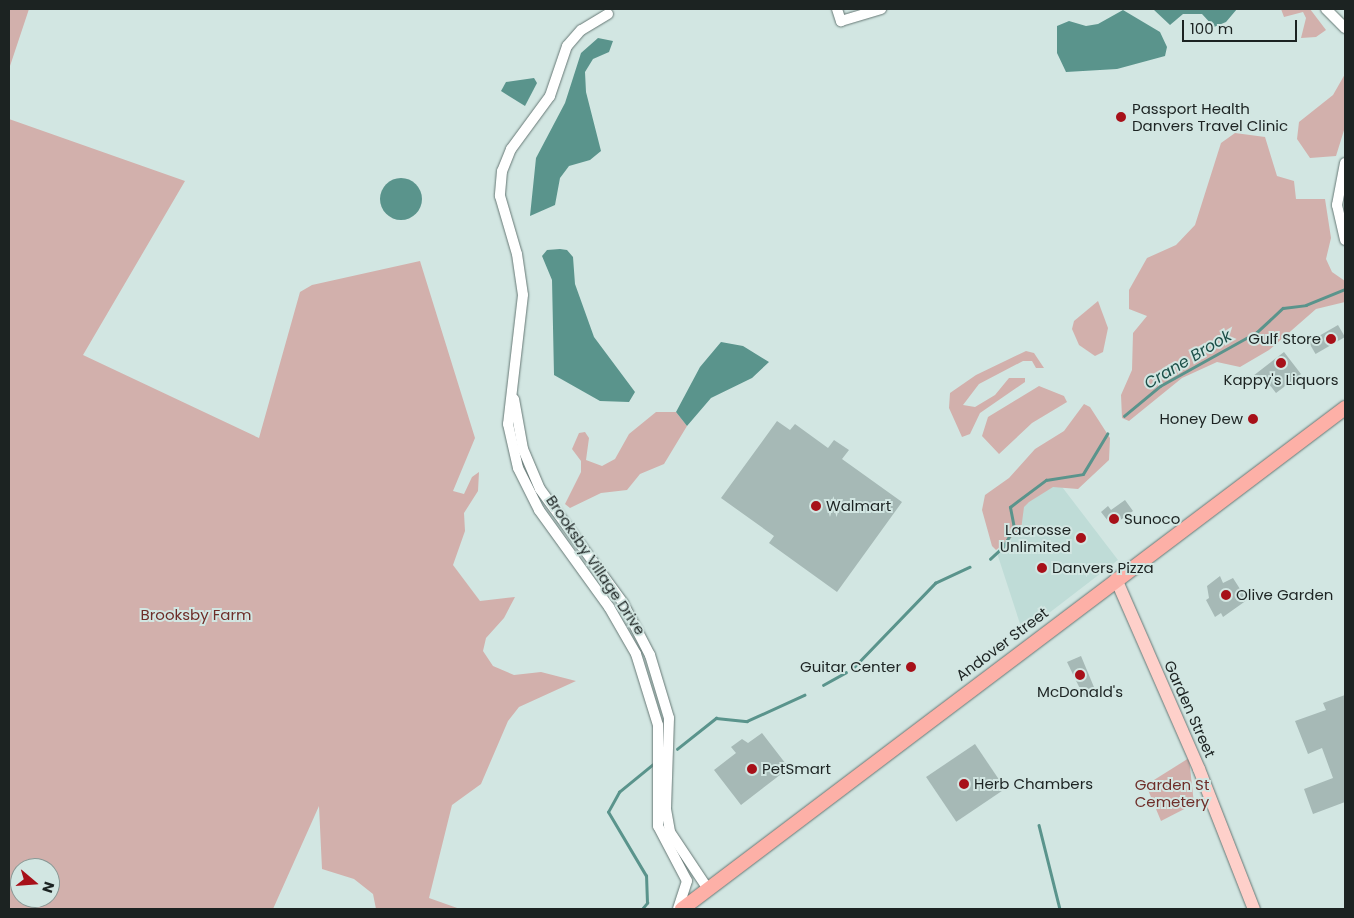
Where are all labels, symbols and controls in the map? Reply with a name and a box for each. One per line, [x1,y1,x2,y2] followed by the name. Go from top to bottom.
[1184,10,1299,42] scale bar
[1190,18,1233,39] text: 100 m
[1132,99,1288,134] place label: Passport Health Danvers Travel Clinic
[1114,110,1128,124] marker: Passport Health Danvers Travel Clinic
[1141,326,1235,394] water label: Crane Brook
[1248,330,1321,348] place label: Gulf Store
[1325,333,1337,345] marker: Gulf Store
[1275,357,1287,369] marker: Kappy's Liquors
[1223,371,1339,389] place label: Kappy's Liquors
[1159,410,1243,428] place label: Honey Dew
[1247,413,1259,425] marker: Honey Dew
[543,492,649,638] street label: Brooksby Village Drive
[826,497,891,515] place label: Walmart
[810,500,822,512] marker: Walmart
[1124,510,1180,528] place label: Sunoco
[1108,513,1120,525] marker: Sunoco
[1000,520,1071,555] place label: Lacrosse Unlimited
[1075,532,1087,544] marker: Lacrosse Unlimited
[1052,559,1154,577] place label: Danvers Pizza
[1036,562,1048,574] marker: Danvers Pizza
[1236,586,1333,604] place label: Olive Garden
[1220,589,1232,601] marker: Olive Garden
[952,604,1052,684] street label: Andover Street
[141,606,251,624] park label: Brooksby Farm
[800,658,901,676] place label: Guitar Center
[1161,658,1219,760] street label: Garden Street
[905,661,917,673] marker: Guitar Center
[1074,669,1086,681] marker: McDonald's
[1037,683,1123,701] place label: McDonald's
[762,760,831,778] place label: PetSmart
[746,763,758,775] marker: PetSmart
[974,775,1093,793] place label: Herb Chambers
[1135,775,1209,810] park label: Garden St Cemetery
[958,778,970,790] marker: Herb Chambers
[10,858,60,908] north arrow
[37,879,59,895] text: N

